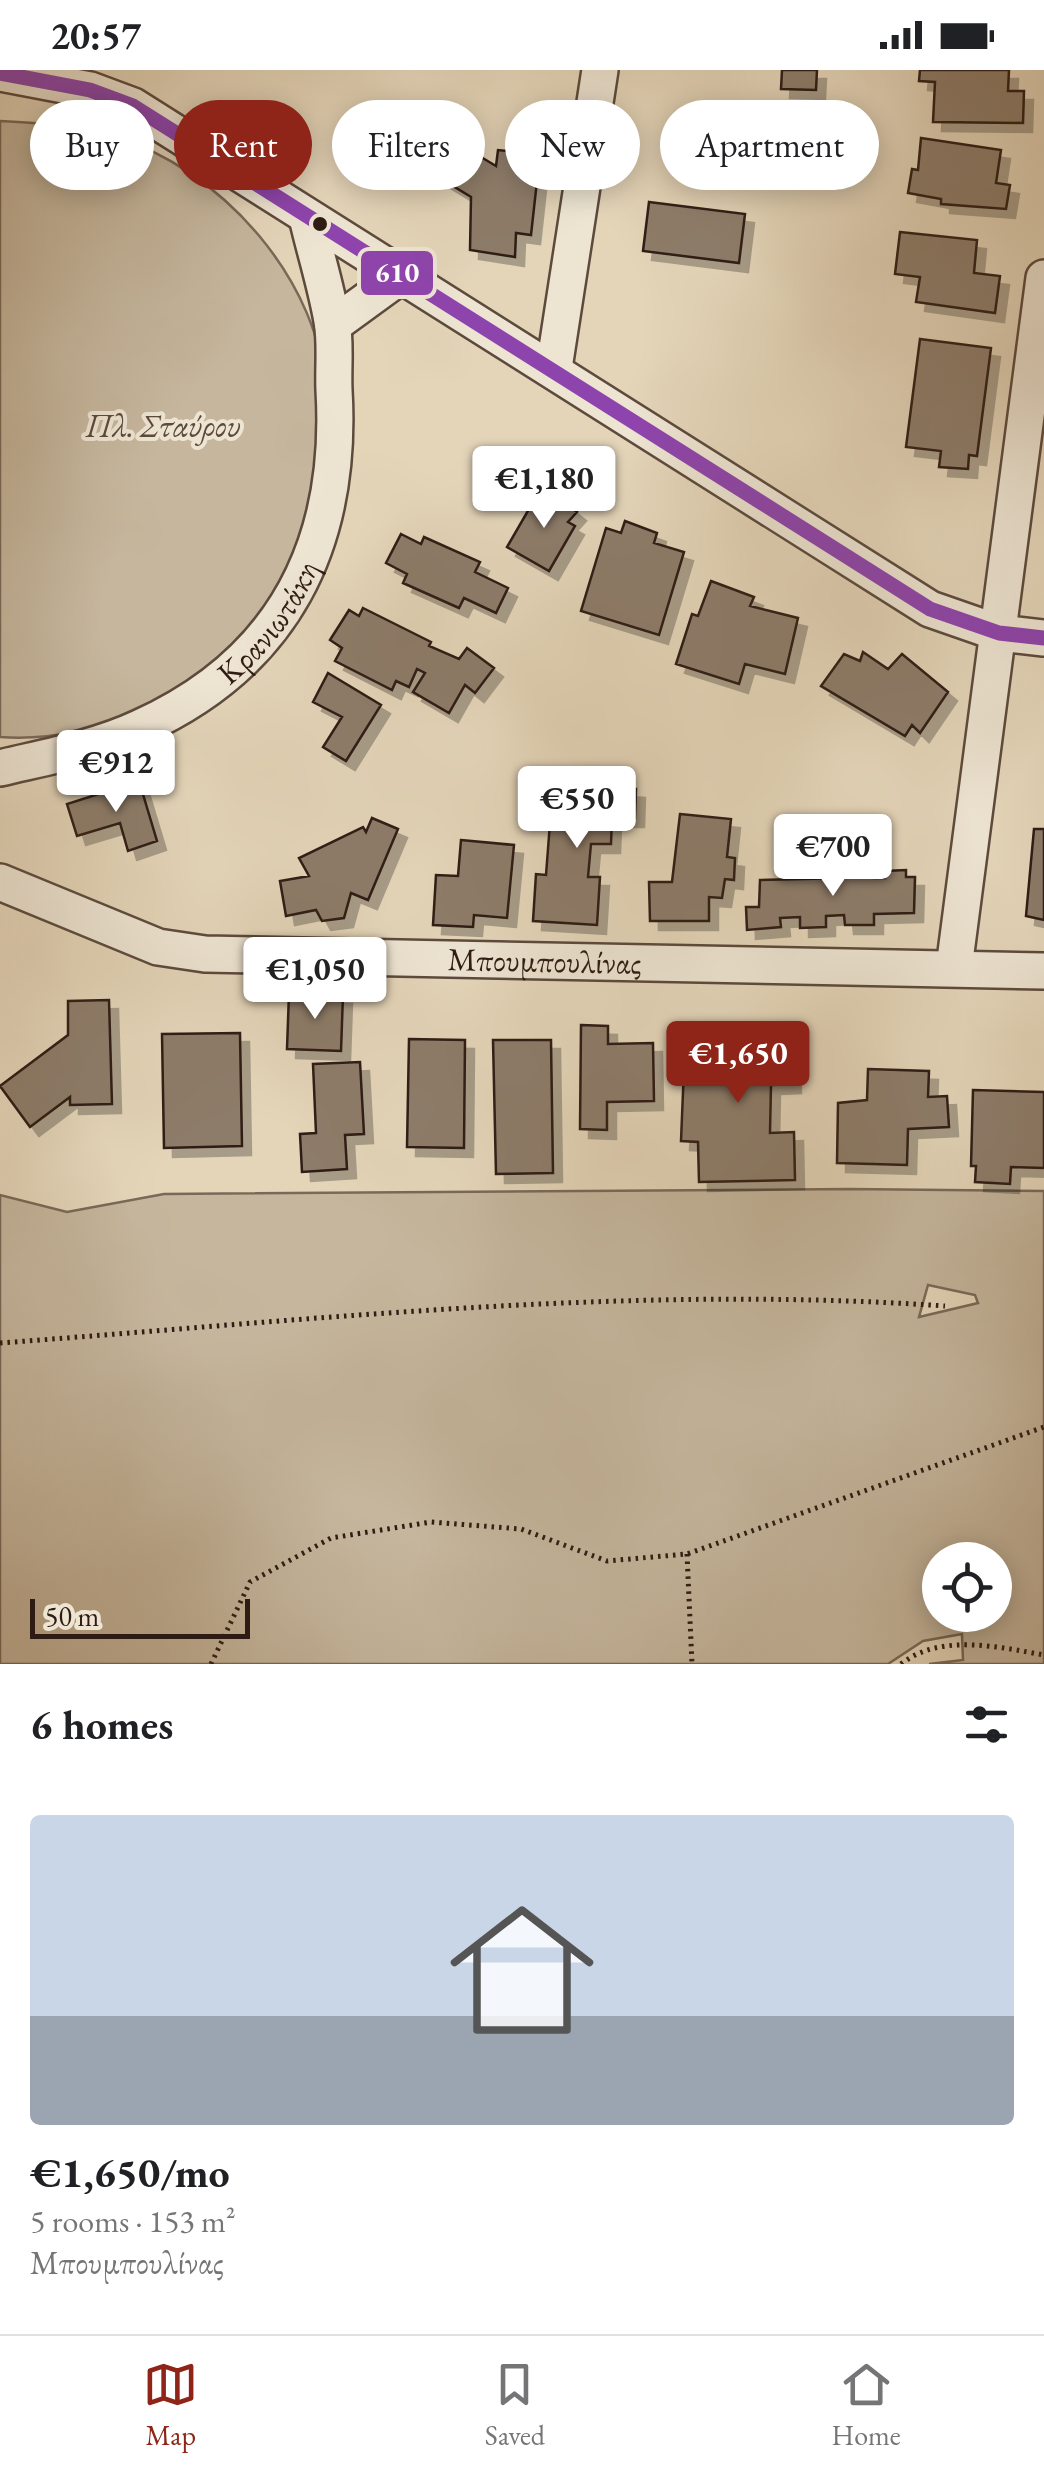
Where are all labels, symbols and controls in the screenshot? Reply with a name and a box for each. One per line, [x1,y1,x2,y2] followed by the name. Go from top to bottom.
[50,11,141,60] text: 20:57
[30,100,154,190] chip: Buy
[174,100,312,190] chip: Rent
[332,100,485,190] chip: Filters
[505,100,640,190] chip: New
[660,100,879,190] chip: Apartment
[310,214,330,234] unlabelled marker
[359,249,435,297] line badge: 610
[375,254,419,290] text: 610
[85,405,241,447] park label: Πλ. Σταύρου
[463,446,625,531] pin: €1,180
[494,457,594,499] text: €1,180
[208,554,328,694] street label: Κρανιωτάκη
[57,730,175,815] pin: €912
[79,741,153,783] text: €912
[518,766,636,851] pin: €550
[540,777,614,819] text: €550
[774,814,892,899] pin: €700
[796,825,870,867] text: €700
[234,937,396,1022] pin: €1,050
[447,938,642,984] street label: Μπουμπουλίνας
[265,948,365,990] text: €1,050
[657,1021,819,1106] pin: €1,650
[688,1032,788,1074] text: €1,650
[922,1542,1012,1632] map controls
[922,1542,1012,1632] button: locate
[30,1594,250,1638] scale bar
[45,1598,99,1634] text: 50 m
[30,1697,173,1752] text: 6 homes
[959,1697,1014,1752] icon: filters
[432,1880,612,2060] icon: home
[30,2145,230,2200] text: €1,650/mo
[30,2200,236,2242] text: 5 rooms · 153 m²
[30,2242,224,2284] text: Μπουμπουλίνας
[143,2357,198,2453] tab: Map
[485,2357,545,2453] tab: Saved
[831,2357,901,2453] tab: Home

